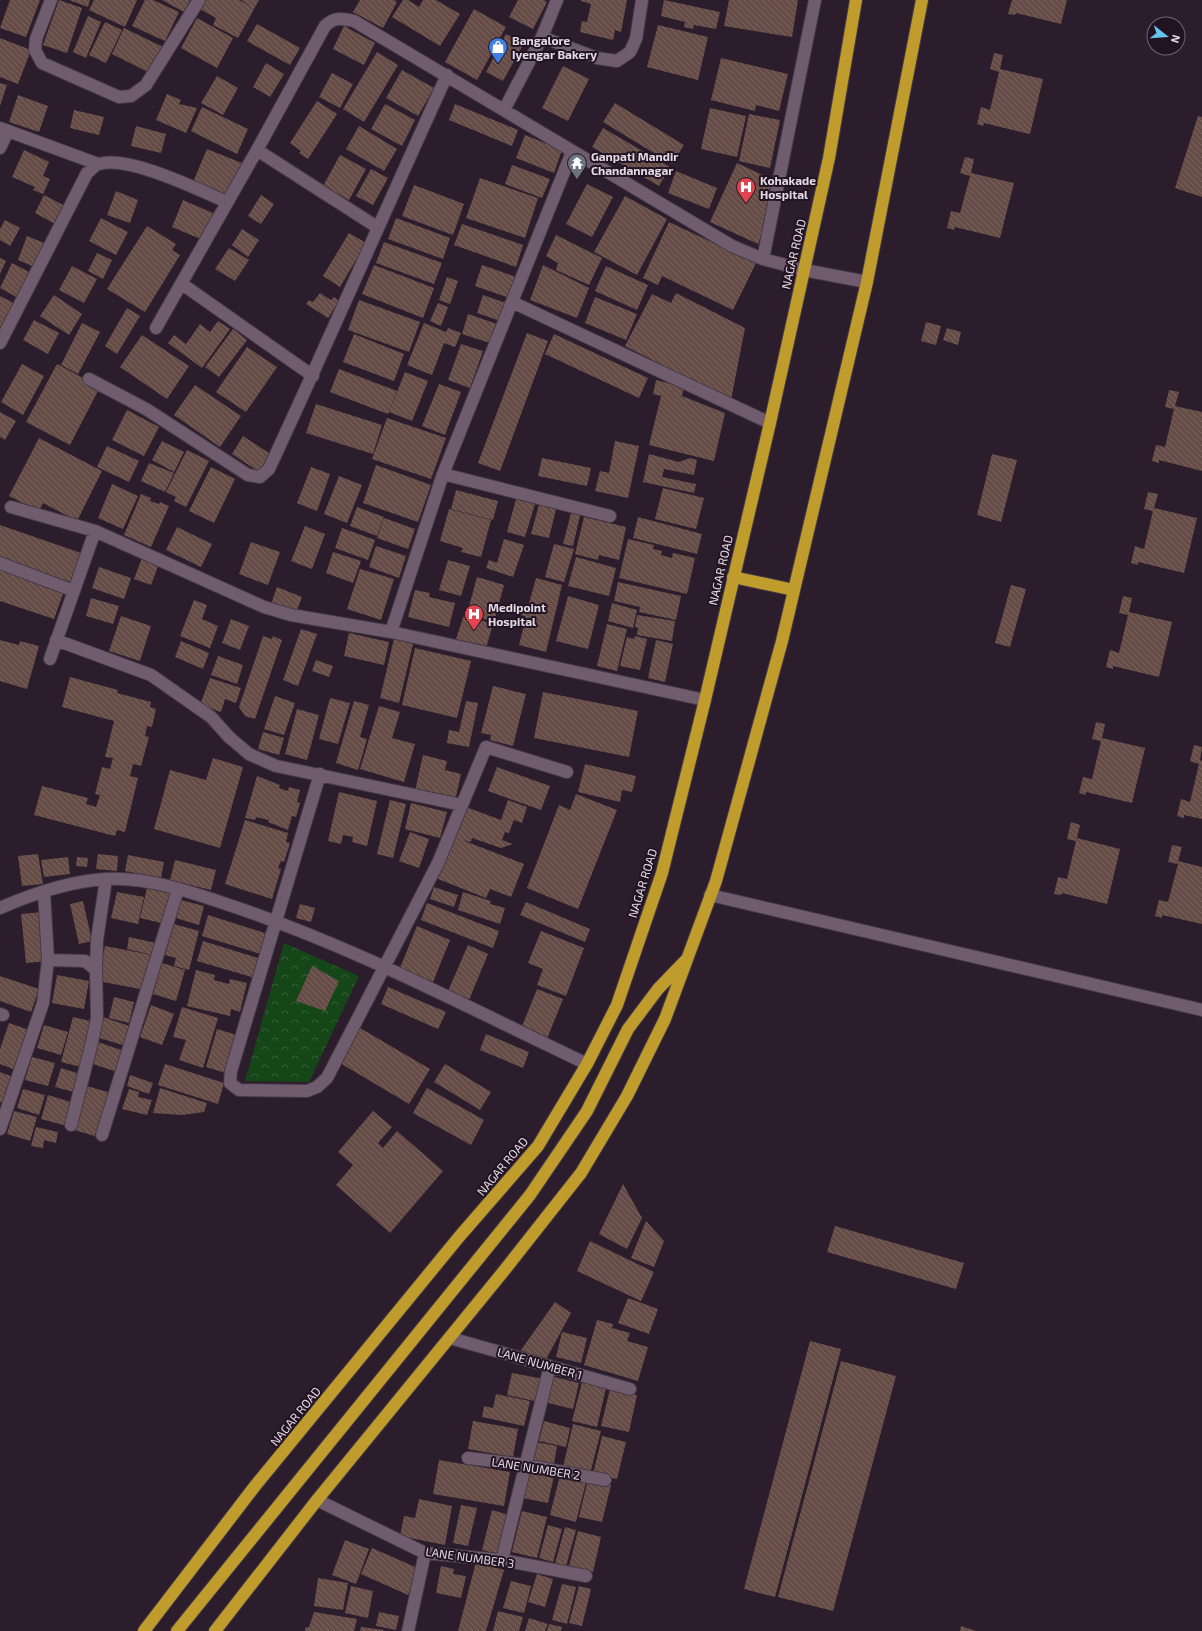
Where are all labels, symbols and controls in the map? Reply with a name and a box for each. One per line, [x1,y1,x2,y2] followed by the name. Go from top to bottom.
[1146,16,1186,56] north arrow
[512,33,597,62] place label: Bangalore Iyengar Bakery
[1169,33,1183,45] text: N
[487,36,509,64] shop icon: Bangalore Iyengar Bakery
[591,149,678,177] place label: Ganpati Mandir Chandannagar
[566,152,588,180] temple icon: Ganpati Mandir Chandannagar
[760,173,816,201] place label: Kohakade Hospital
[735,176,757,204] hospital icon: Kohakade Hospital
[778,217,808,291] street label: NAGAR ROAD
[705,533,735,607] street label: NAGAR ROAD
[488,600,546,628] place label: Medipoint Hospital
[463,603,485,631] hospital icon: Medipoint Hospital
[625,847,659,919] street label: NAGAR ROAD
[474,1134,530,1198] street label: NAGAR ROAD
[496,1344,584,1382] street label: LANE NUMBER 1
[267,1384,323,1448] street label: NAGAR ROAD
[491,1454,582,1482] street label: LANE NUMBER 2
[425,1544,515,1570] street label: LANE NUMBER 3

